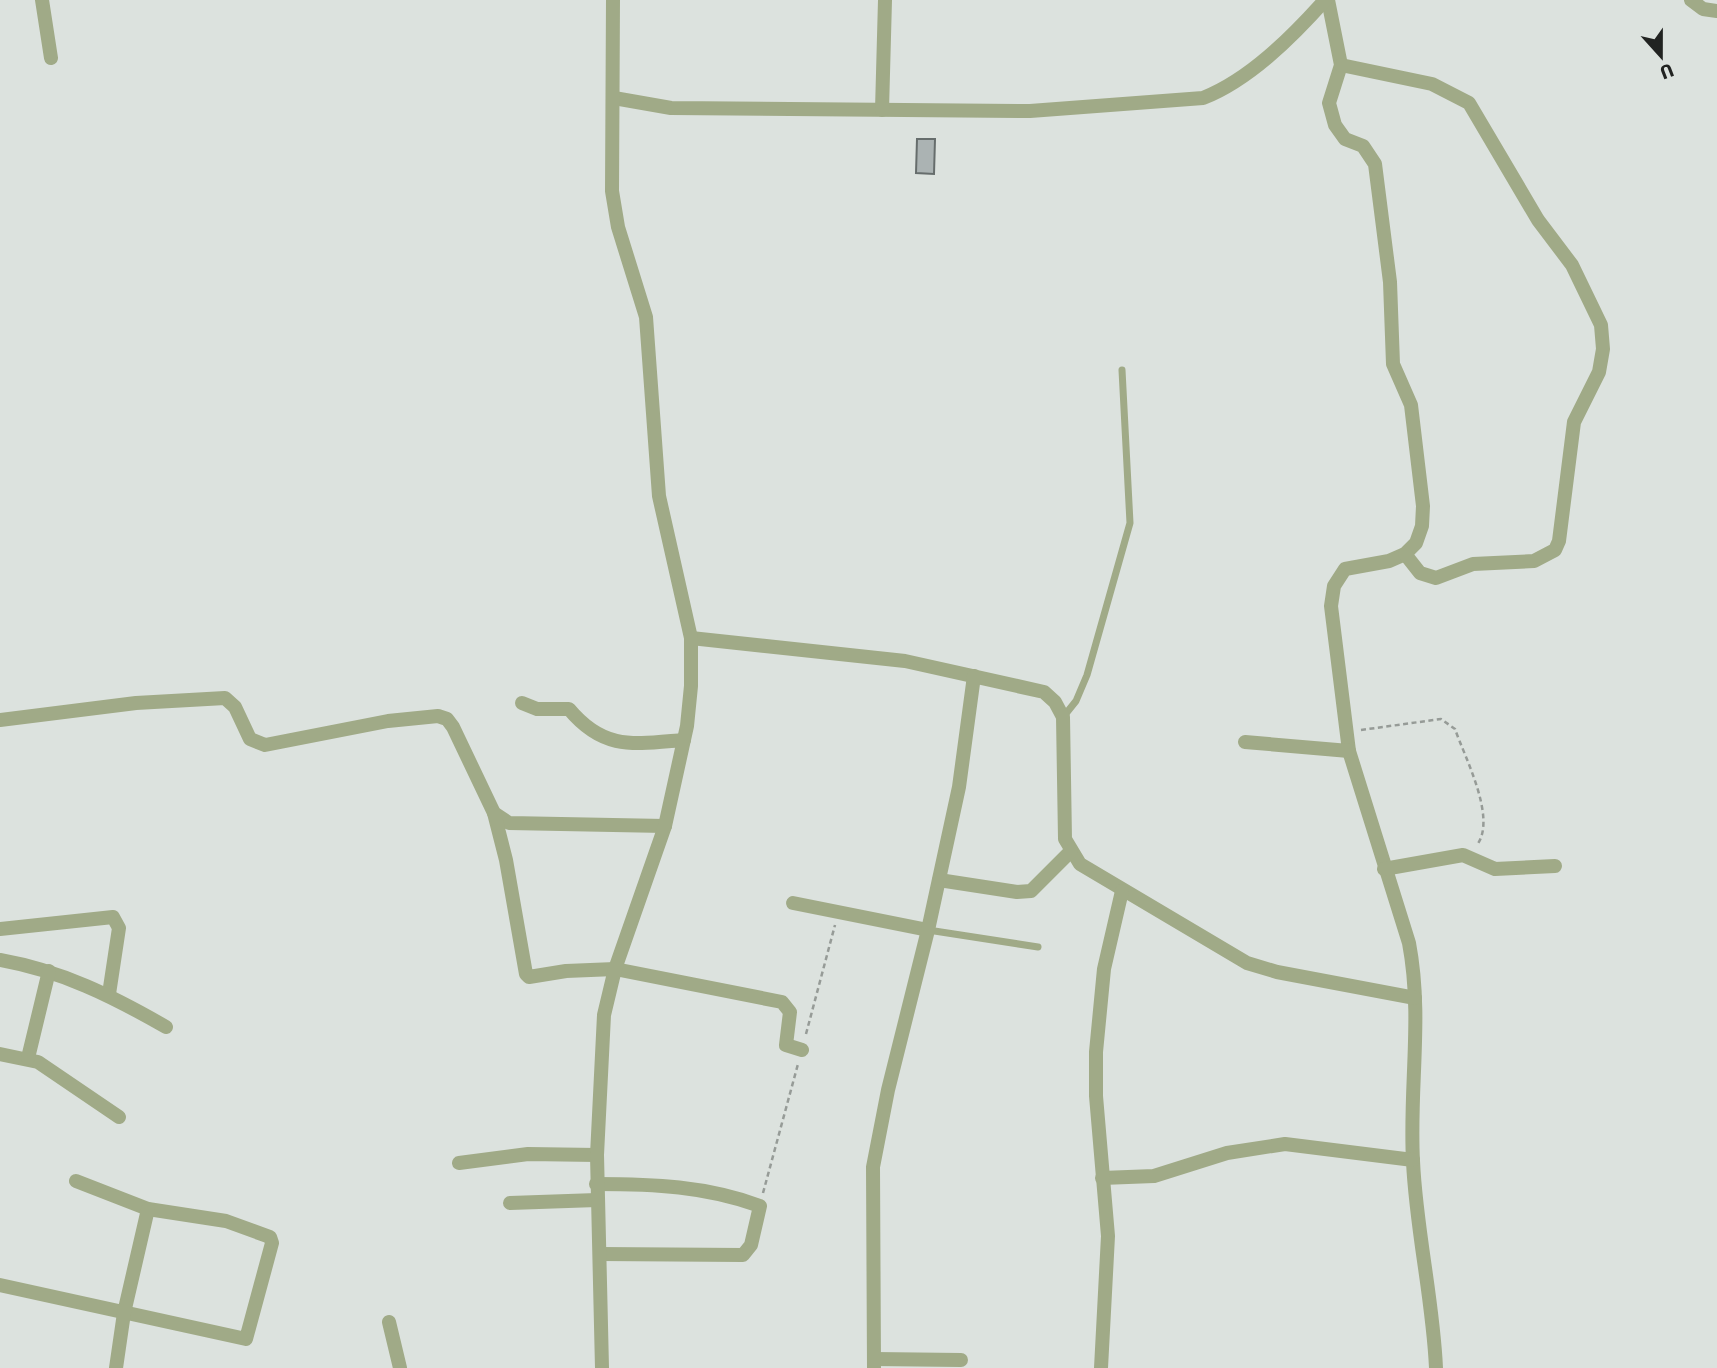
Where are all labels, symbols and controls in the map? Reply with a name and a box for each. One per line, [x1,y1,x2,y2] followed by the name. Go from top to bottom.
[1626,21,1696,91] north arrow
[1657,58,1677,84] text: U

